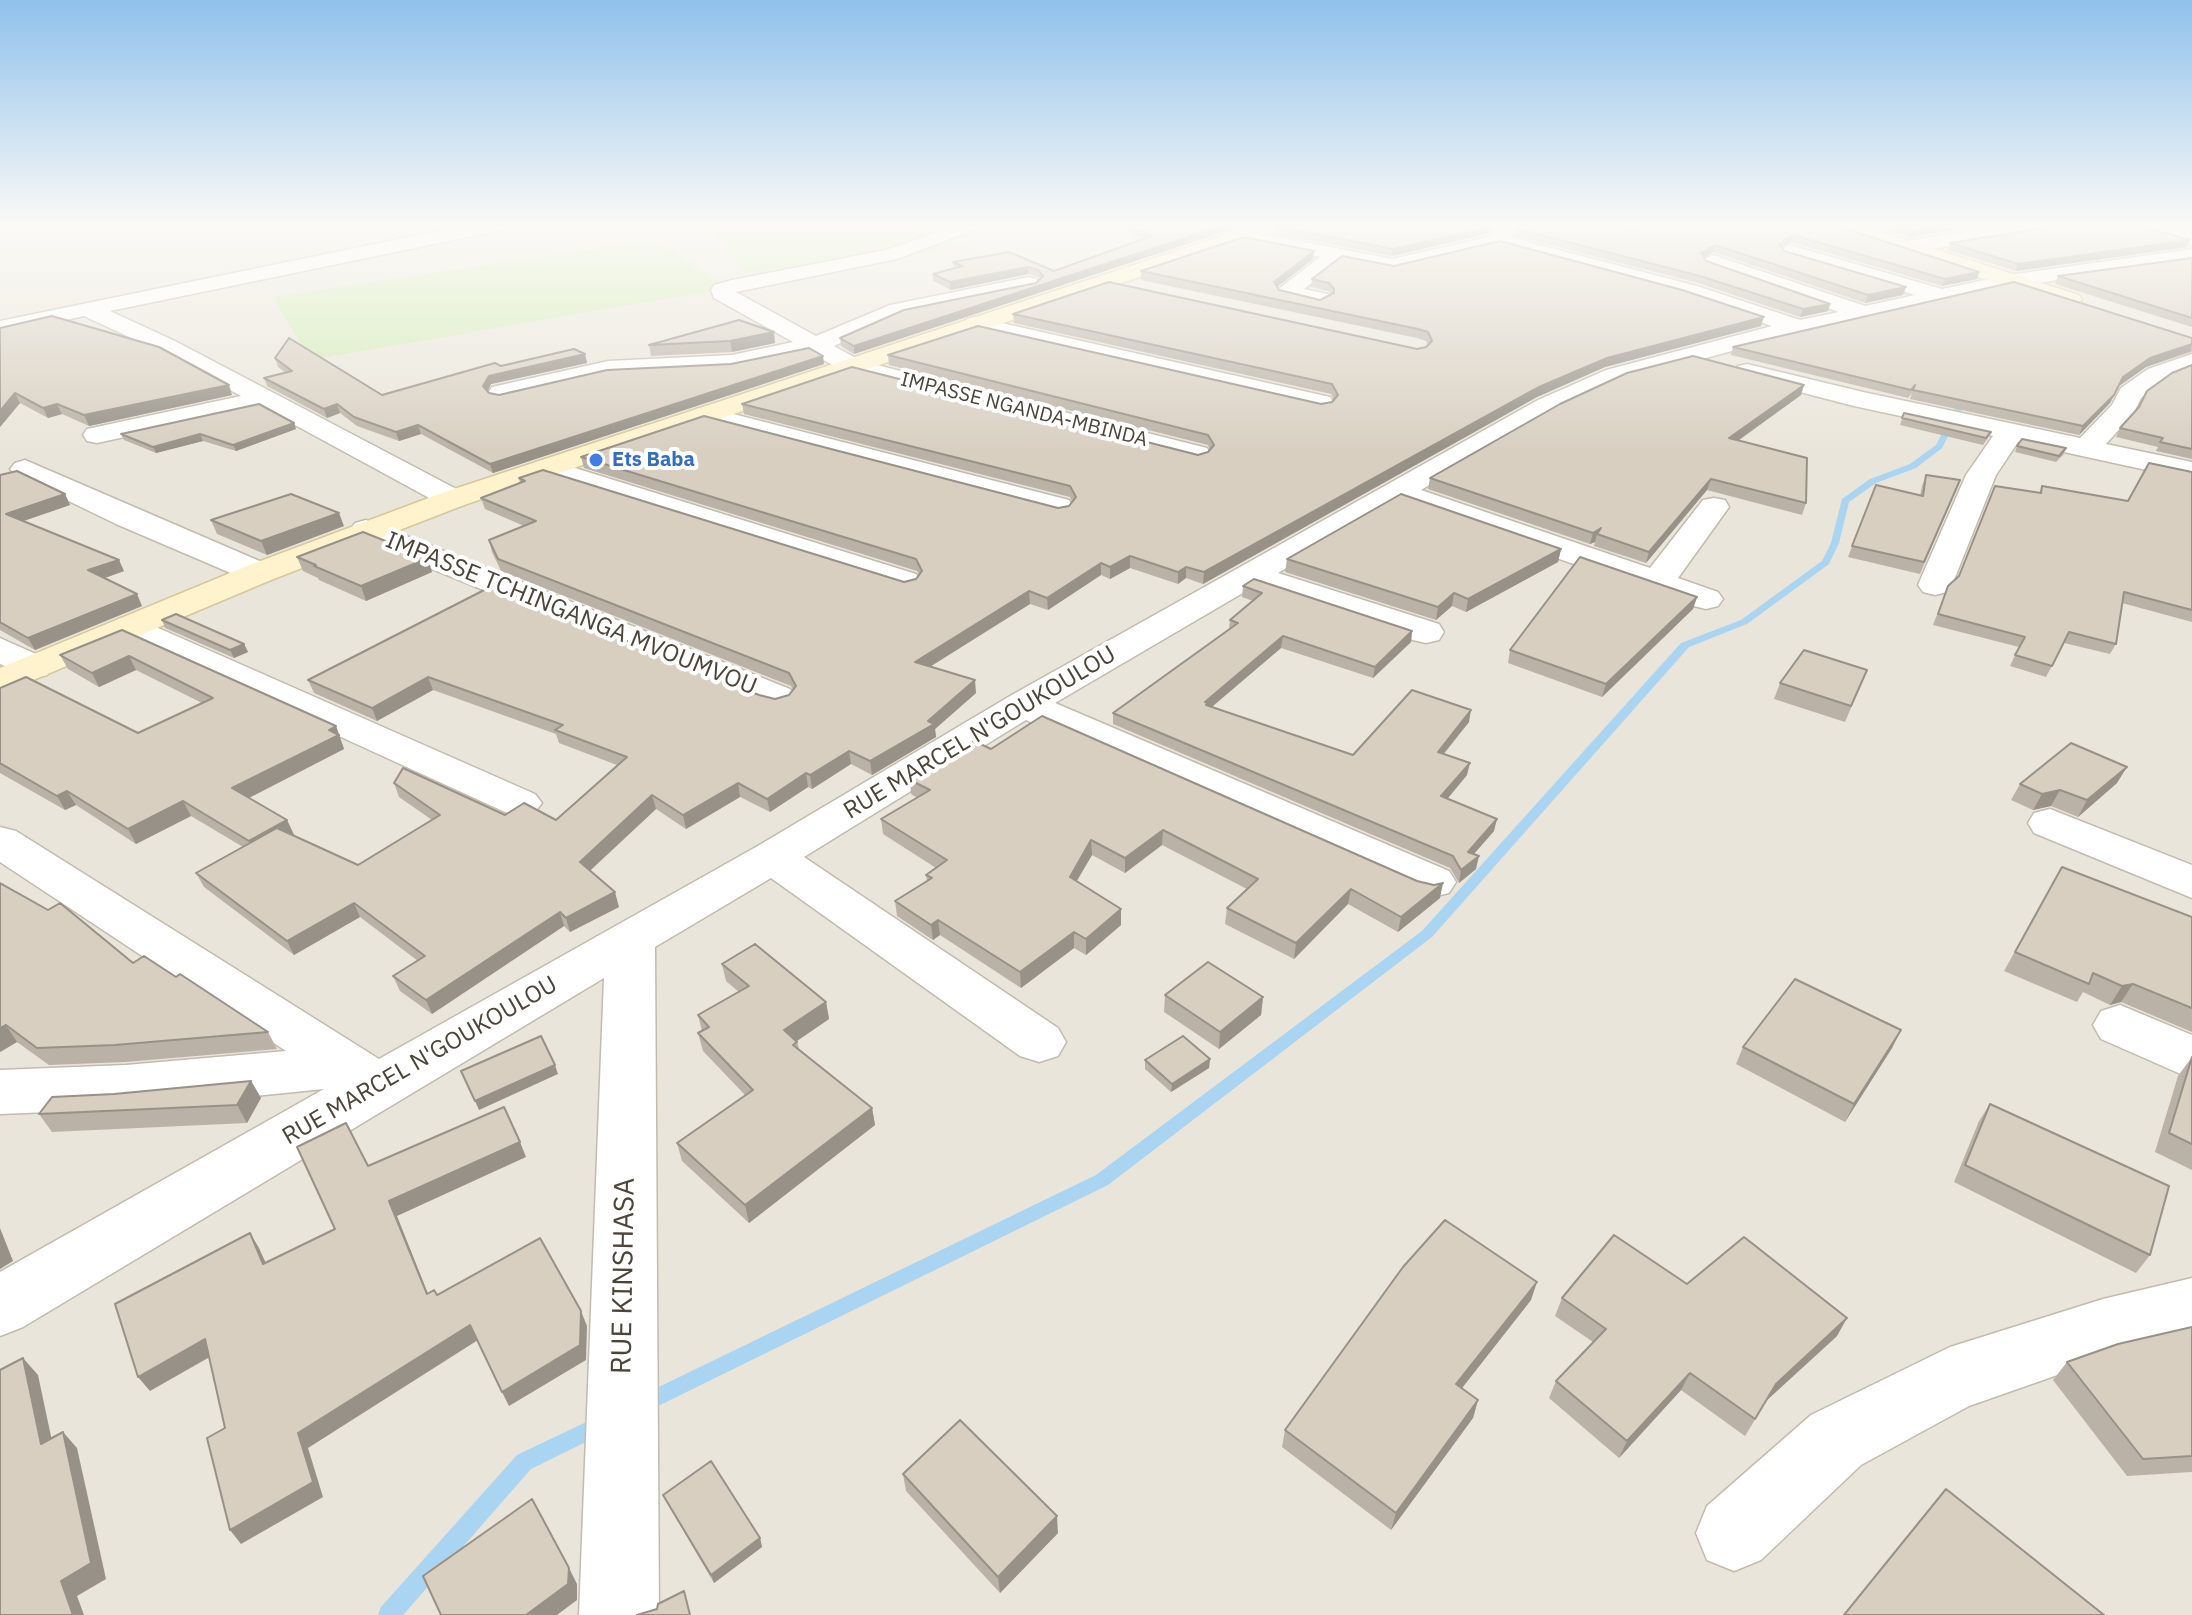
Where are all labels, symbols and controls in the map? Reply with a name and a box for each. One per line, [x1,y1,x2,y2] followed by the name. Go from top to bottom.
[898,368,1150,452] street label: IMPASSE NGANDA-MBINDA
[612,448,695,472] place label: Ets Baba
[587,451,605,469] marker: Ets Baba
[381,526,761,702] street label: IMPASSE TCHINGANGA MVOUMVOU
[839,640,1121,826] street label: RUE MARCEL N'GOUKOULOU
[277,970,563,1152] street label: RUE MARCEL N'GOUKOULOU
[605,1177,643,1375] street label: RUE KINSHASA

